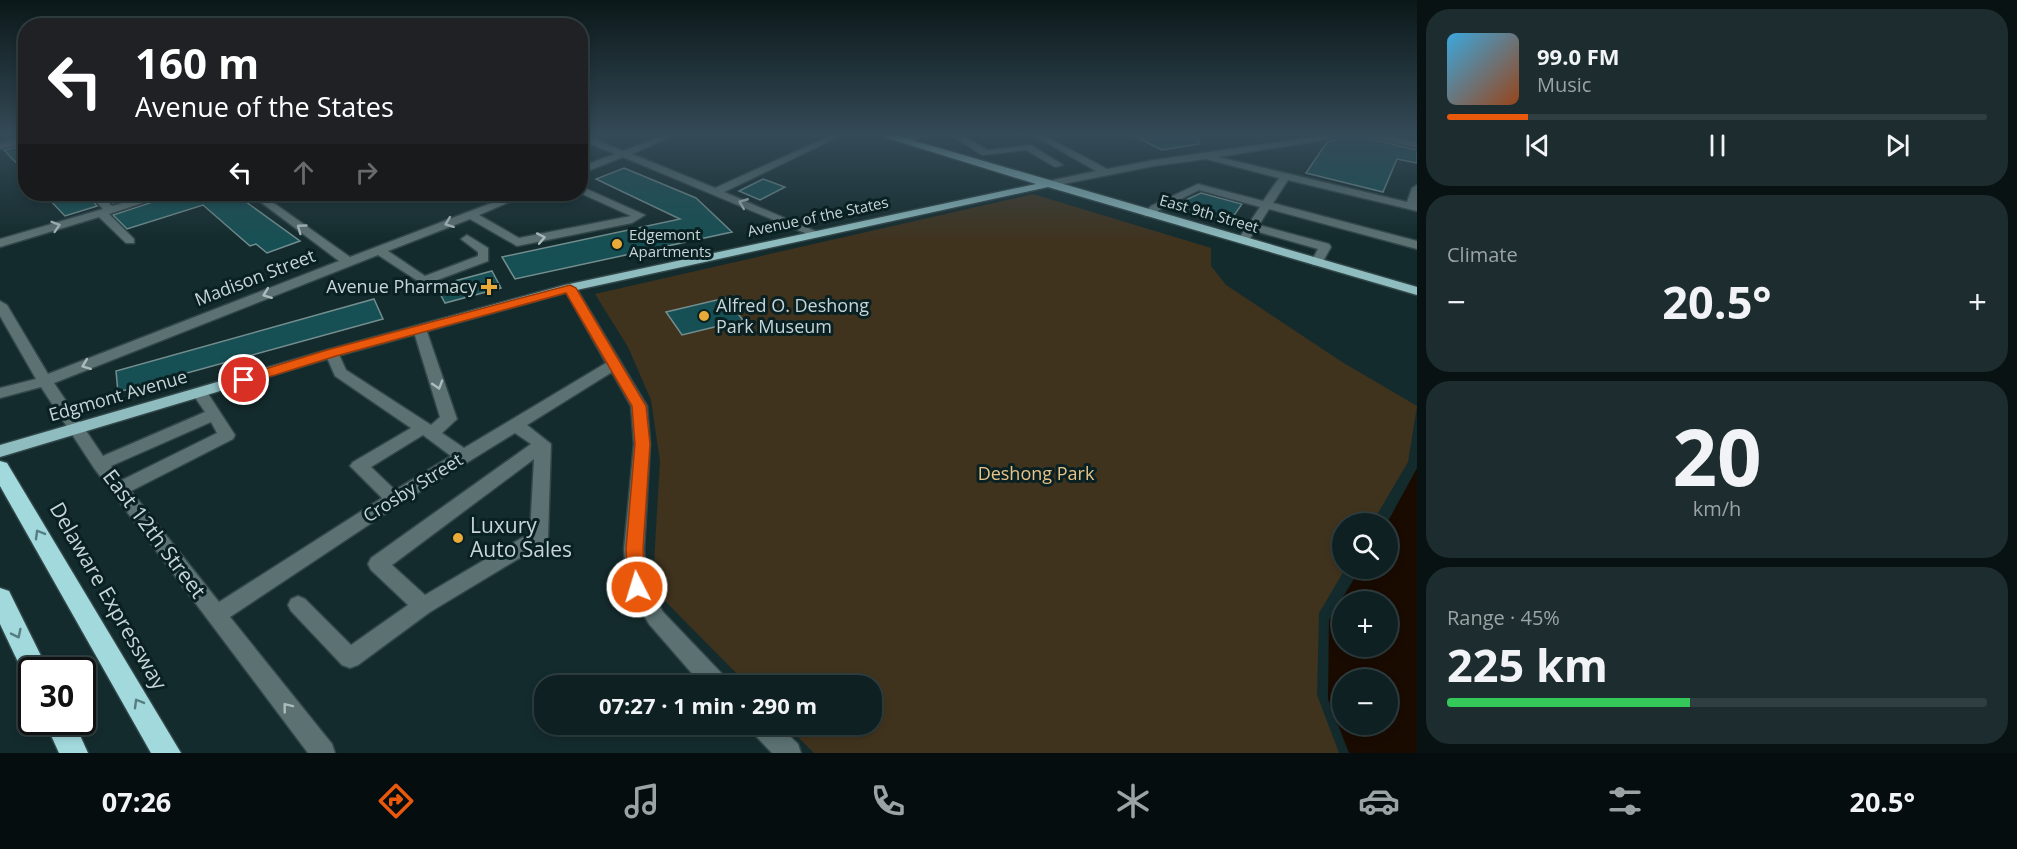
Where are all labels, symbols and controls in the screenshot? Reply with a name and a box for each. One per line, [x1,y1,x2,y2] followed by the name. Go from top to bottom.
[135,34,259,91] text: 160 m
[1537,41,1620,71] text: 99.0 FM
[36,42,114,120] icon: left
[1537,71,1591,98] text: Music
[135,88,394,125] text: Avenue of the States
[1521,129,1554,162] icon: previous
[1701,129,1734,162] icon: pause
[1881,129,1914,162] icon: next
[224,156,257,189] icon: left
[287,156,320,189] icon: ahead
[350,156,383,189] icon: right
[1158,189,1261,237] street label: East 9th Street
[745,191,890,241] street label: Avenue of the States
[738,198,749,210] one-way arrow
[444,215,454,228] one-way arrow
[50,221,61,233] one-way arrow
[297,224,308,235] one-way arrow
[629,224,711,261] place label: Edgemont Apartments
[536,232,546,245] one-way arrow
[610,237,624,251] marker: Edgemont Apartments
[1447,241,1518,268] text: Climate
[191,243,318,311] street label: Madison Street
[1662,271,1772,332] text: 20.5°
[326,274,478,298] place label: Avenue Pharmacy
[1447,279,1466,324] text: −
[1968,279,1987,324] text: +
[482,280,496,294] marker: Avenue Pharmacy
[262,287,273,299] one-way arrow
[716,293,869,338] place label: Alfred O. Deshong Park Museum
[697,309,711,323] marker: Alfred O. Deshong Park Museum
[218,354,269,405] pin
[81,358,92,370] one-way arrow
[227,363,260,396] icon: arrive
[46,364,190,426] street label: Edgmont Avenue
[431,379,443,390] one-way arrow
[1672,403,1762,509] text: 20
[358,447,467,527] street label: Crosby Street
[978,461,1095,485] park label: Deshong Park
[97,463,213,604] street label: East 12th Street
[1693,495,1741,522] text: km/h
[44,497,174,695] street label: Delaware Expressway
[470,511,572,563] place label: Luxury Auto Sales
[1332,513,1398,735] map controls
[1332,513,1398,579] button: search
[35,530,46,540] one-way arrow
[451,531,465,545] marker: Luxury Auto Sales
[605,555,669,619] position arrow
[1332,591,1398,657] button: +
[1447,604,1560,631] text: Range · 45%
[10,628,22,639] one-way arrow
[1447,634,1608,695] text: 225 km
[18,657,96,735] speed limit sign: 30
[1332,669,1398,735] button: −
[599,690,817,720] text: 07:27 · 1 min · 290 m
[133,698,145,709] one-way arrow
[283,702,294,713] one-way arrow
[375,780,417,822] icon: directions
[621,780,663,822] icon: music
[867,780,909,822] icon: phone
[1112,780,1154,822] icon: climate
[1358,780,1400,822] icon: car
[1604,780,1646,822] icon: filters
[102,783,171,820] text: 07:26
[1849,783,1915,820] text: 20.5°

